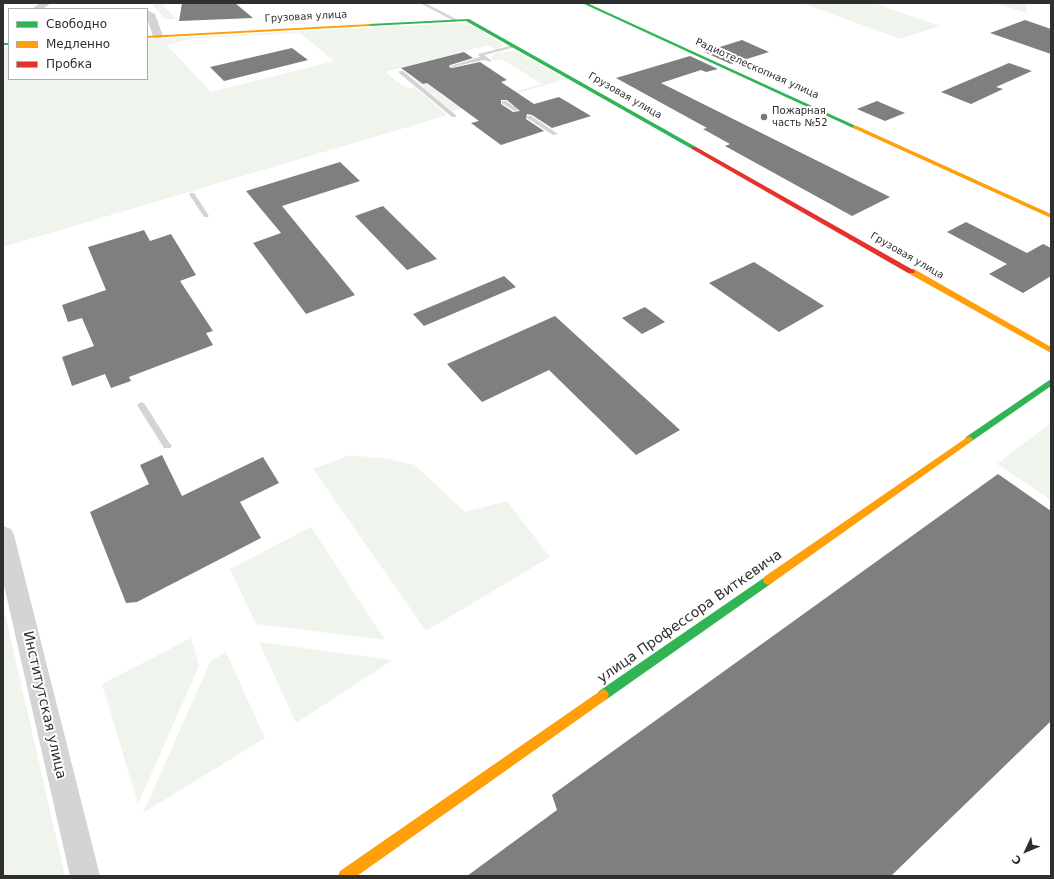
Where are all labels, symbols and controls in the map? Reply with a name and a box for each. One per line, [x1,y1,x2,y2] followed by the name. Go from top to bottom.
[8,8,148,80] legend
[264,9,348,25] street label: Грузовая улица
[46,17,107,31] text: Свободно
[693,36,821,102] street label: Радиотелескопная улица
[46,37,110,51] text: Медленно
[46,57,92,71] text: Пробка
[586,70,664,122] street label: Грузовая улица
[772,105,828,128] place label: Пожарная часть №52
[759,112,769,122] marker: Пожарная часть №52
[868,230,946,282] street label: Грузовая улица
[594,547,786,687] street label: улица Профессора Виткевича
[19,629,69,781] street label: Институтская улица
[1006,831,1046,871] north arrow
[1010,852,1024,867] text: С

